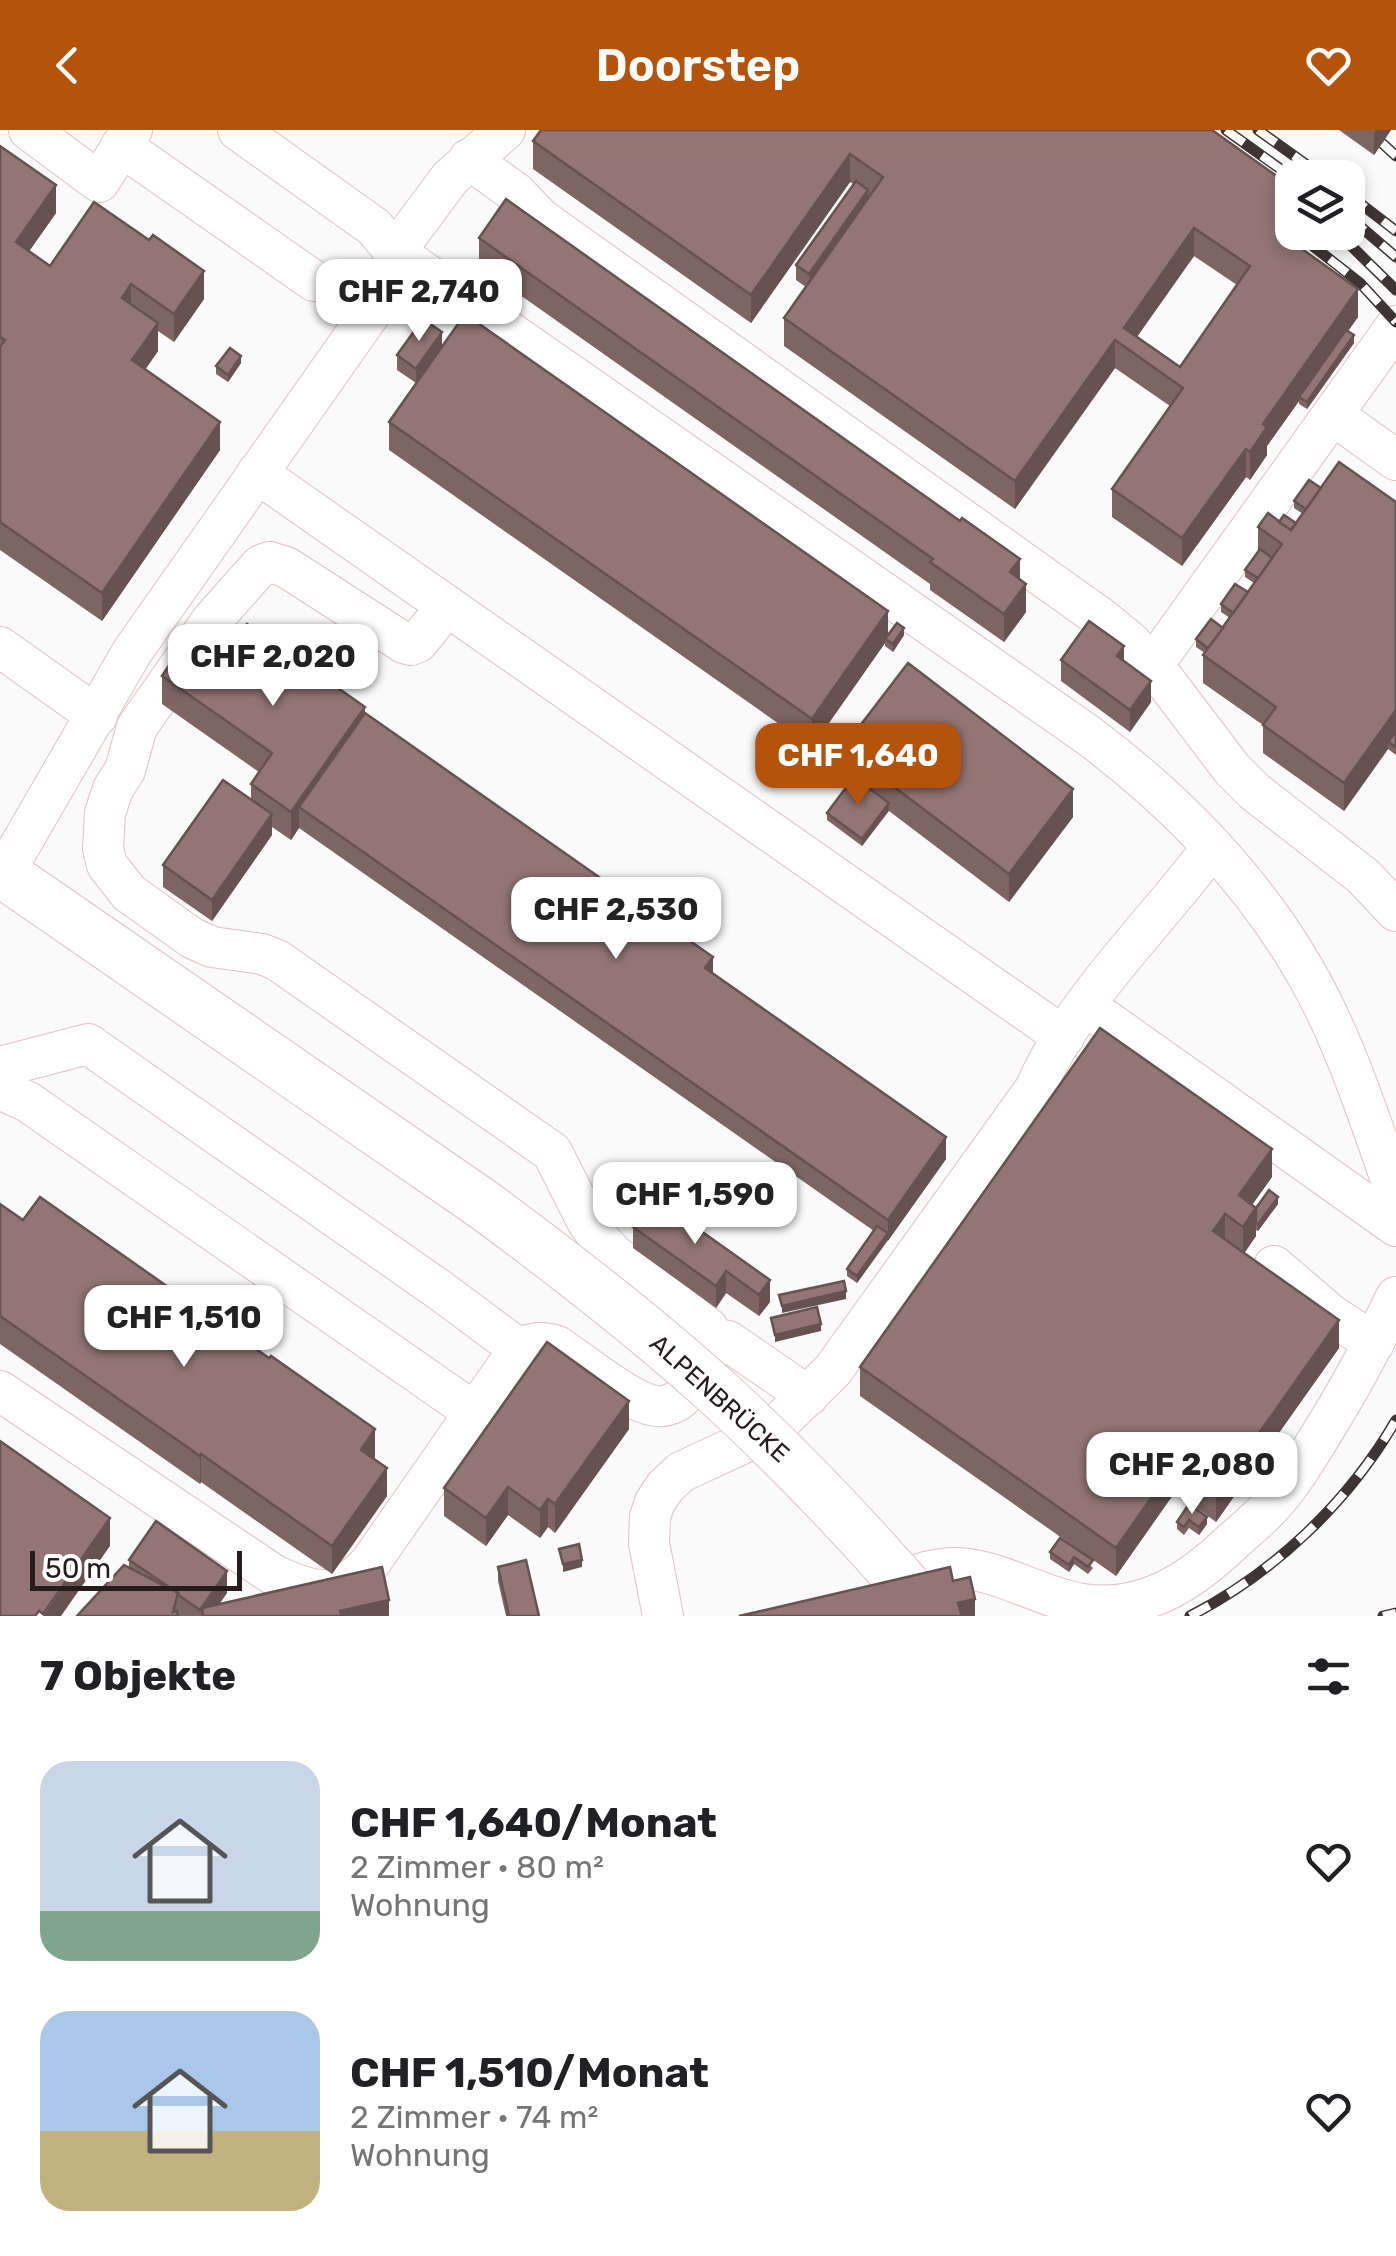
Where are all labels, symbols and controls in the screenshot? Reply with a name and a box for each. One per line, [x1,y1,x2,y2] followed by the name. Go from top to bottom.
[40,38,95,93] icon: back
[1301,38,1356,93] icon: heart
[596,39,800,92] text: Doorstep
[1275,160,1365,250] map controls
[1275,160,1365,250] button: layers
[305,259,533,344] pin: CHF 2,740
[338,272,500,310] text: CHF 2,740
[159,624,387,709] pin: CHF 2,020
[190,637,356,675] text: CHF 2,020
[744,723,972,808] pin: CHF 1,640
[777,736,939,774] text: CHF 1,640
[502,877,730,962] pin: CHF 2,530
[533,890,699,928] text: CHF 2,530
[581,1162,809,1247] pin: CHF 1,590
[615,1175,775,1213] text: CHF 1,590
[70,1285,298,1370] pin: CHF 1,510
[106,1298,262,1336] text: CHF 1,510
[644,1328,795,1468] street label: ALPENBRÜCKE
[1078,1432,1306,1517] pin: CHF 2,080
[1108,1445,1276,1483] text: CHF 2,080
[30,1546,242,1590] scale bar
[45,1552,111,1585] text: 50 m
[1301,1649,1356,1704] icon: filters
[40,1651,236,1701] text: 7 Objekte
[350,1798,717,1848] text: CHF 1,640/Monat
[120,1801,240,1921] icon: home
[1301,1834,1356,1889] icon: heart
[350,1848,604,1886] text: 2 Zimmer · 80 m²
[350,1886,490,1924] text: Wohnung
[350,2048,709,2098] text: CHF 1,510/Monat
[120,2051,240,2171] icon: home
[1301,2084,1356,2139] icon: heart
[350,2098,598,2136] text: 2 Zimmer · 74 m²
[350,2136,490,2174] text: Wohnung

